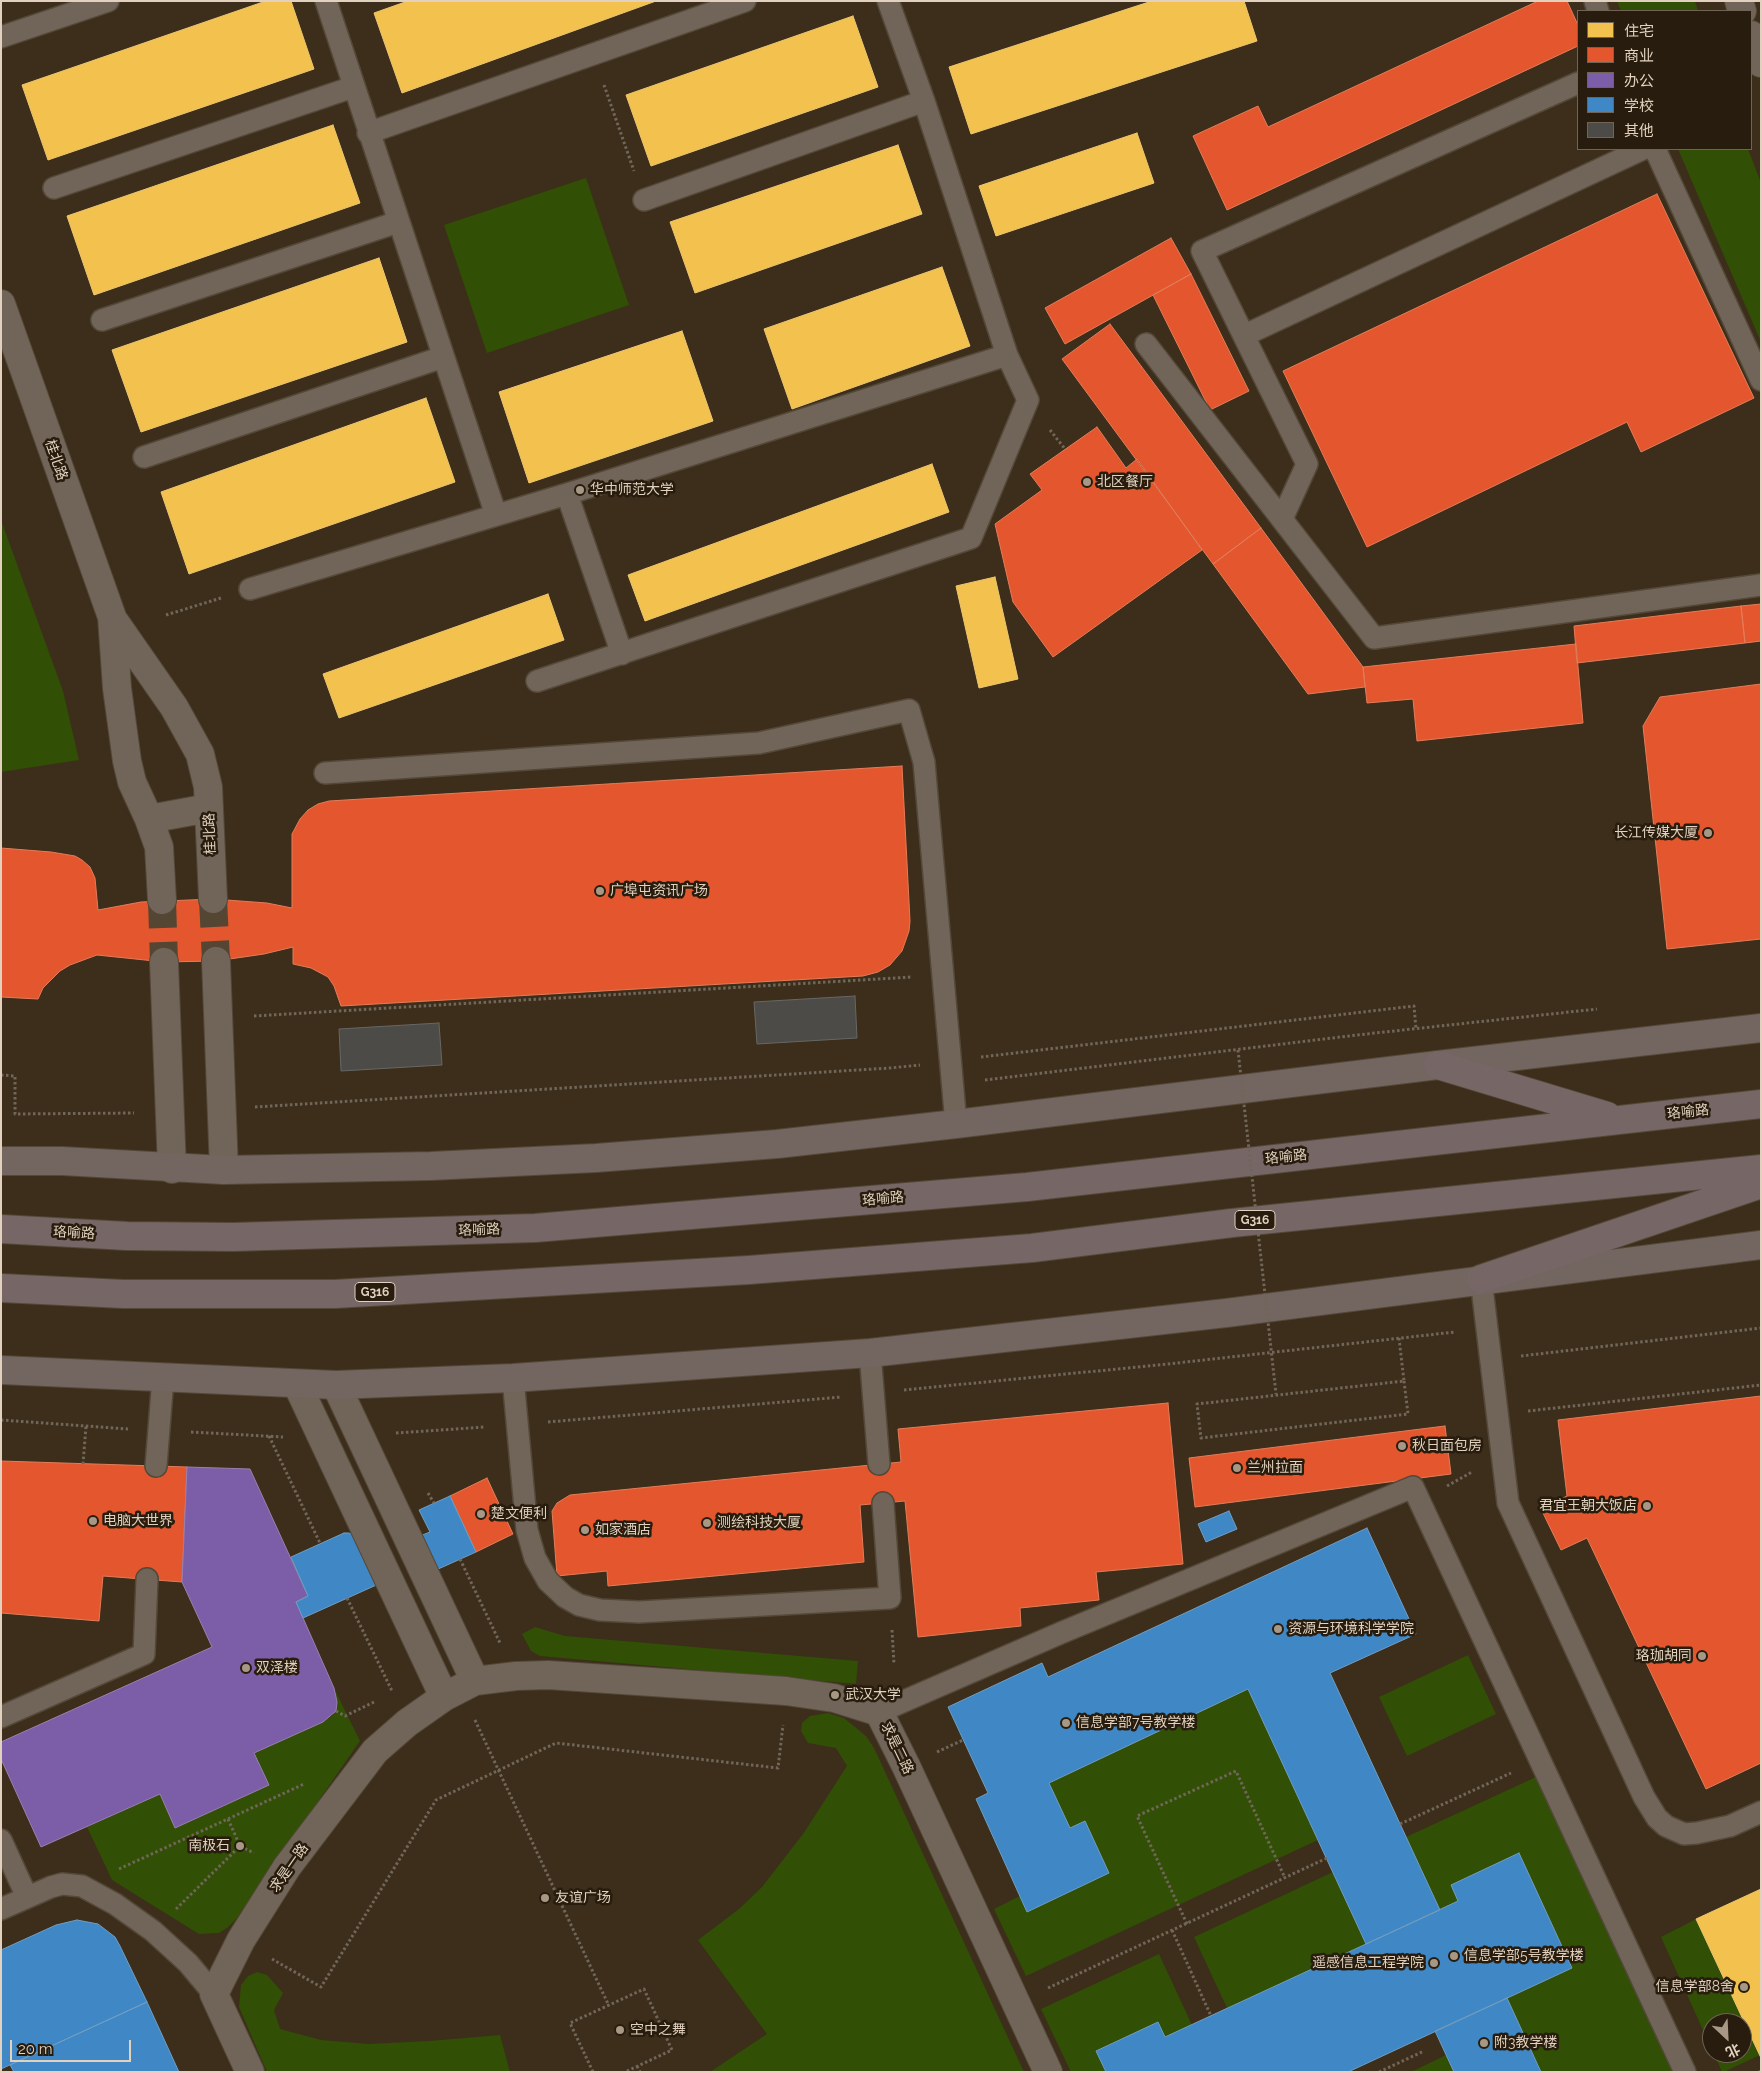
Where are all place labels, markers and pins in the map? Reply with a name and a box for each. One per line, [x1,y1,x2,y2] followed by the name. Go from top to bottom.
[1097,474,1153,490] place label: 北区餐厅
[1081,476,1093,488] marker: 北区餐厅
[590,482,674,498] place label: 华中师范大学
[574,484,586,496] marker: 华中师范大学
[1614,825,1698,841] place label: 长江传媒大厦
[1702,827,1714,839] marker: 长江传媒大厦
[610,883,708,899] place label: 广埠屯资讯广场
[594,885,606,897] marker: 广埠屯资讯广场
[1412,1438,1482,1454] place label: 秋日面包房
[1396,1440,1408,1452] marker: 秋日面包房
[1247,1460,1303,1476] place label: 兰州拉面
[1231,1462,1243,1474] marker: 兰州拉面
[1539,1498,1637,1514] place label: 君宜王朝大饭店
[1641,1500,1653,1512] marker: 君宜王朝大饭店
[491,1506,547,1522] place label: 楚文便利
[475,1508,487,1520] marker: 楚文便利
[103,1513,173,1529] place label: 电脑大世界
[87,1515,99,1527] marker: 电脑大世界
[717,1515,801,1531] place label: 测绘科技大厦
[701,1517,713,1529] marker: 测绘科技大厦
[595,1522,651,1538] place label: 如家酒店
[579,1524,591,1536] marker: 如家酒店
[1288,1621,1414,1637] place label: 资源与环境科学学院
[1272,1623,1284,1635] marker: 资源与环境科学学院
[1636,1648,1692,1664] place label: 珞珈胡同
[1696,1650,1708,1662] marker: 珞珈胡同
[256,1660,298,1676] place label: 双泽楼
[240,1662,252,1674] marker: 双泽楼
[845,1687,901,1703] place label: 武汉大学
[829,1689,841,1701] marker: 武汉大学
[1076,1715,1195,1731] place label: 信息学部7号教学楼
[1060,1717,1072,1729] marker: 信息学部7号教学楼
[188,1838,230,1854] place label: 南极石
[234,1840,246,1852] marker: 南极石
[555,1890,611,1906] place label: 友谊广场
[539,1892,551,1904] marker: 友谊广场
[1464,1948,1584,1964] place label: 信息学部5号教学楼
[1448,1950,1460,1962] marker: 信息学部5号教学楼
[1312,1955,1424,1971] place label: 遥感信息工程学院
[1428,1957,1440,1969] marker: 遥感信息工程学院
[1656,1979,1734,1995] place label: 信息学部8舍
[1738,1981,1750,1993] marker: 信息学部8舍
[630,2022,686,2038] place label: 空中之舞
[614,2024,626,2036] marker: 空中之舞
[1494,2035,1557,2051] place label: 附3教学楼
[1478,2037,1490,2049] marker: 附3教学楼

